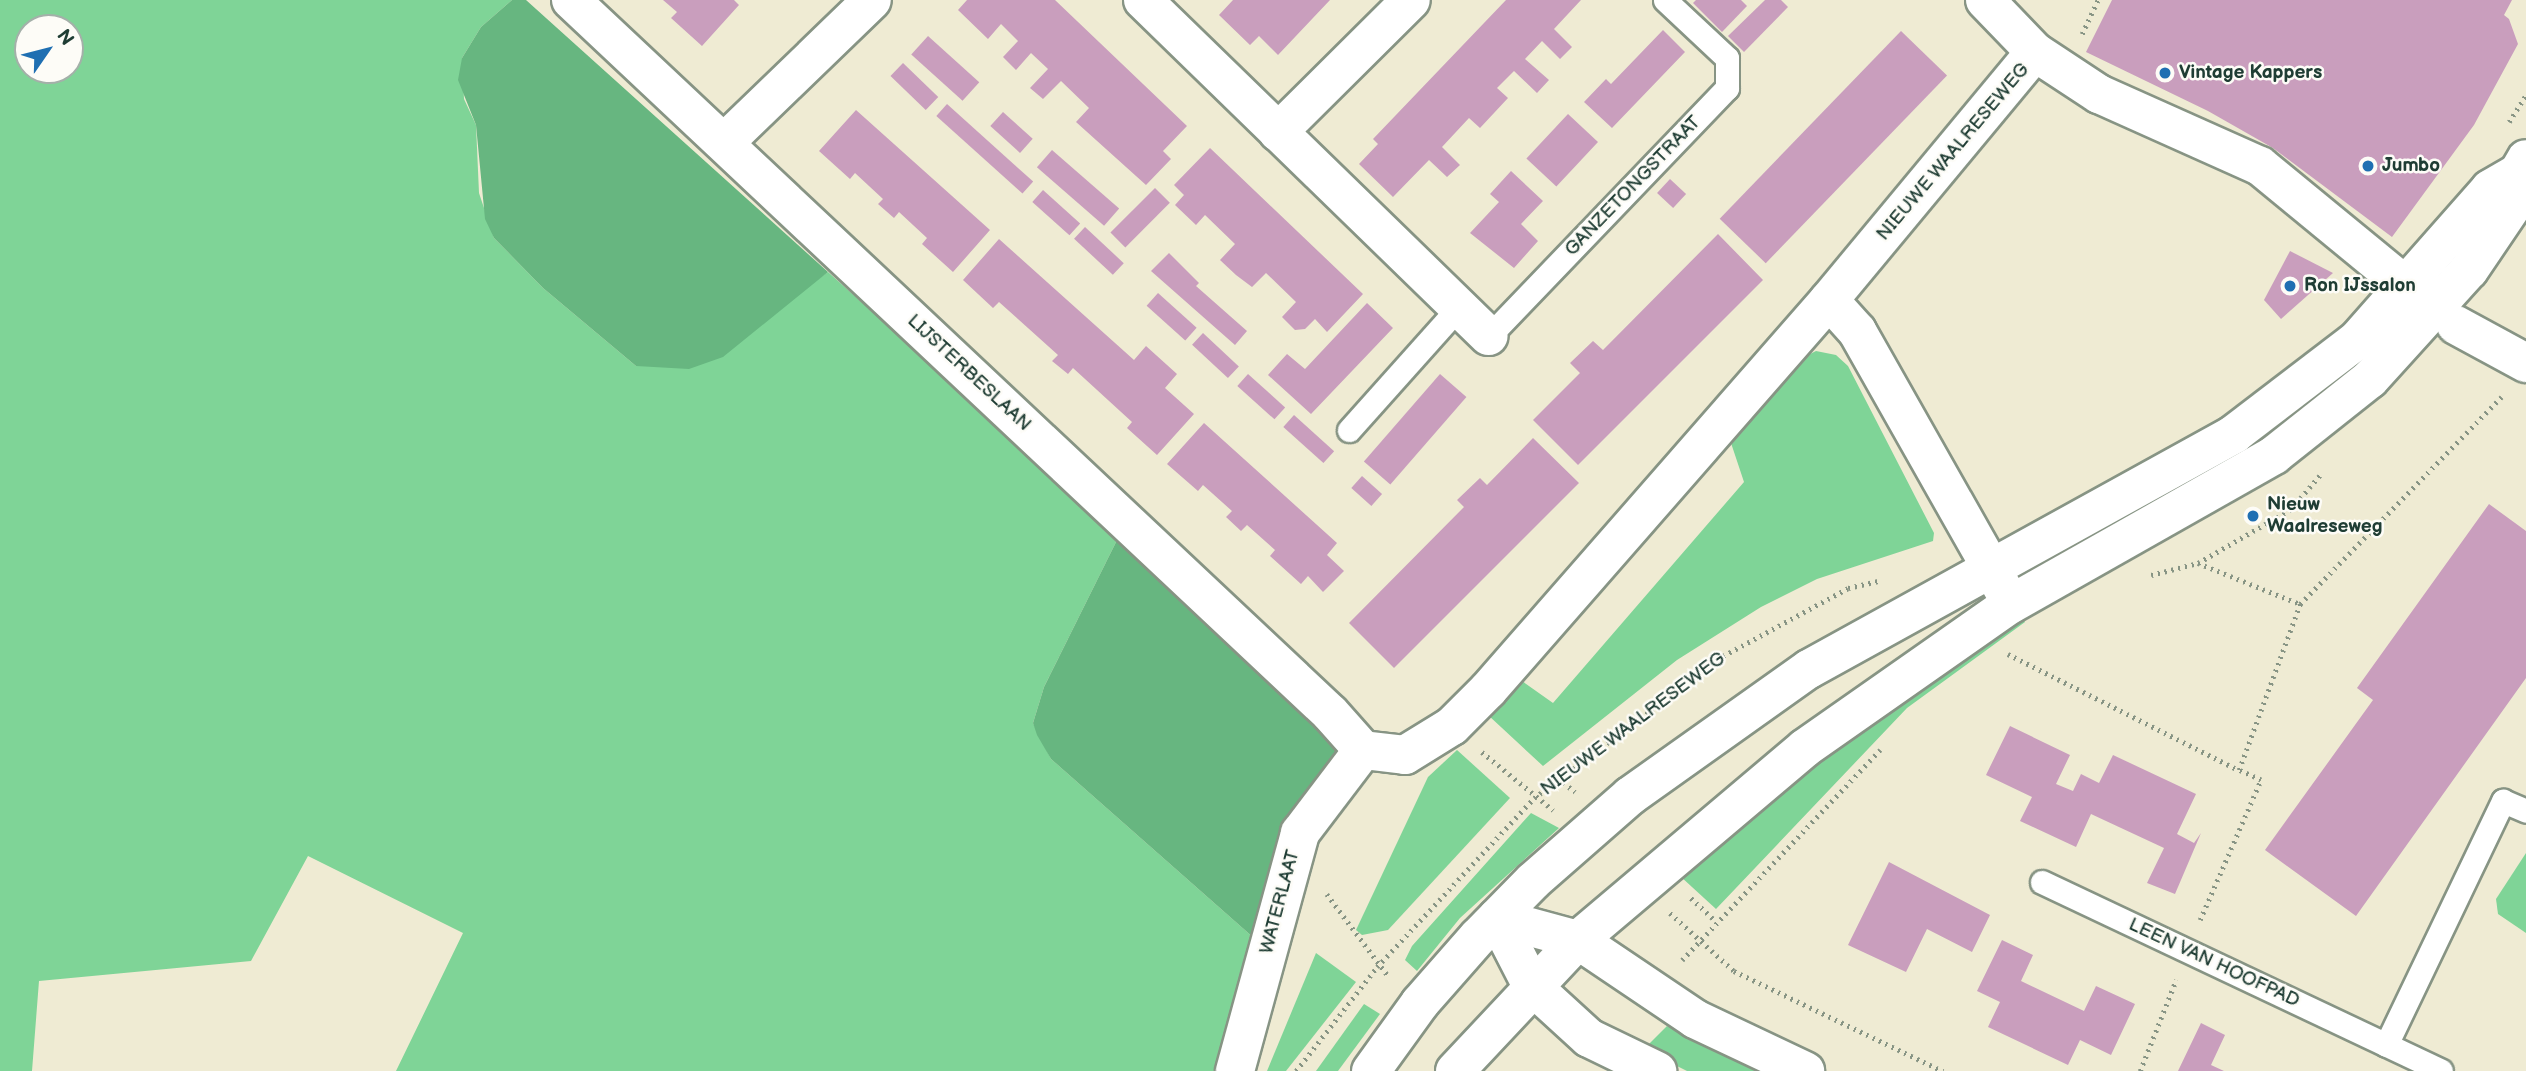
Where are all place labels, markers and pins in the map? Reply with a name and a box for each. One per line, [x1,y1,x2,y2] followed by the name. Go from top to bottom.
[2179,62,2322,84] place label: Vintage Kappers
[2157,65,2173,81] marker: Vintage Kappers
[2382,155,2440,177] place label: Jumbo
[2360,158,2376,174] marker: Jumbo
[2304,275,2416,297] place label: Ron IJssalon
[2282,278,2298,294] marker: Ron IJssalon
[2267,494,2382,538] place label: Nieuw Waalreseweg
[2245,508,2261,524] marker: Nieuw Waalreseweg

